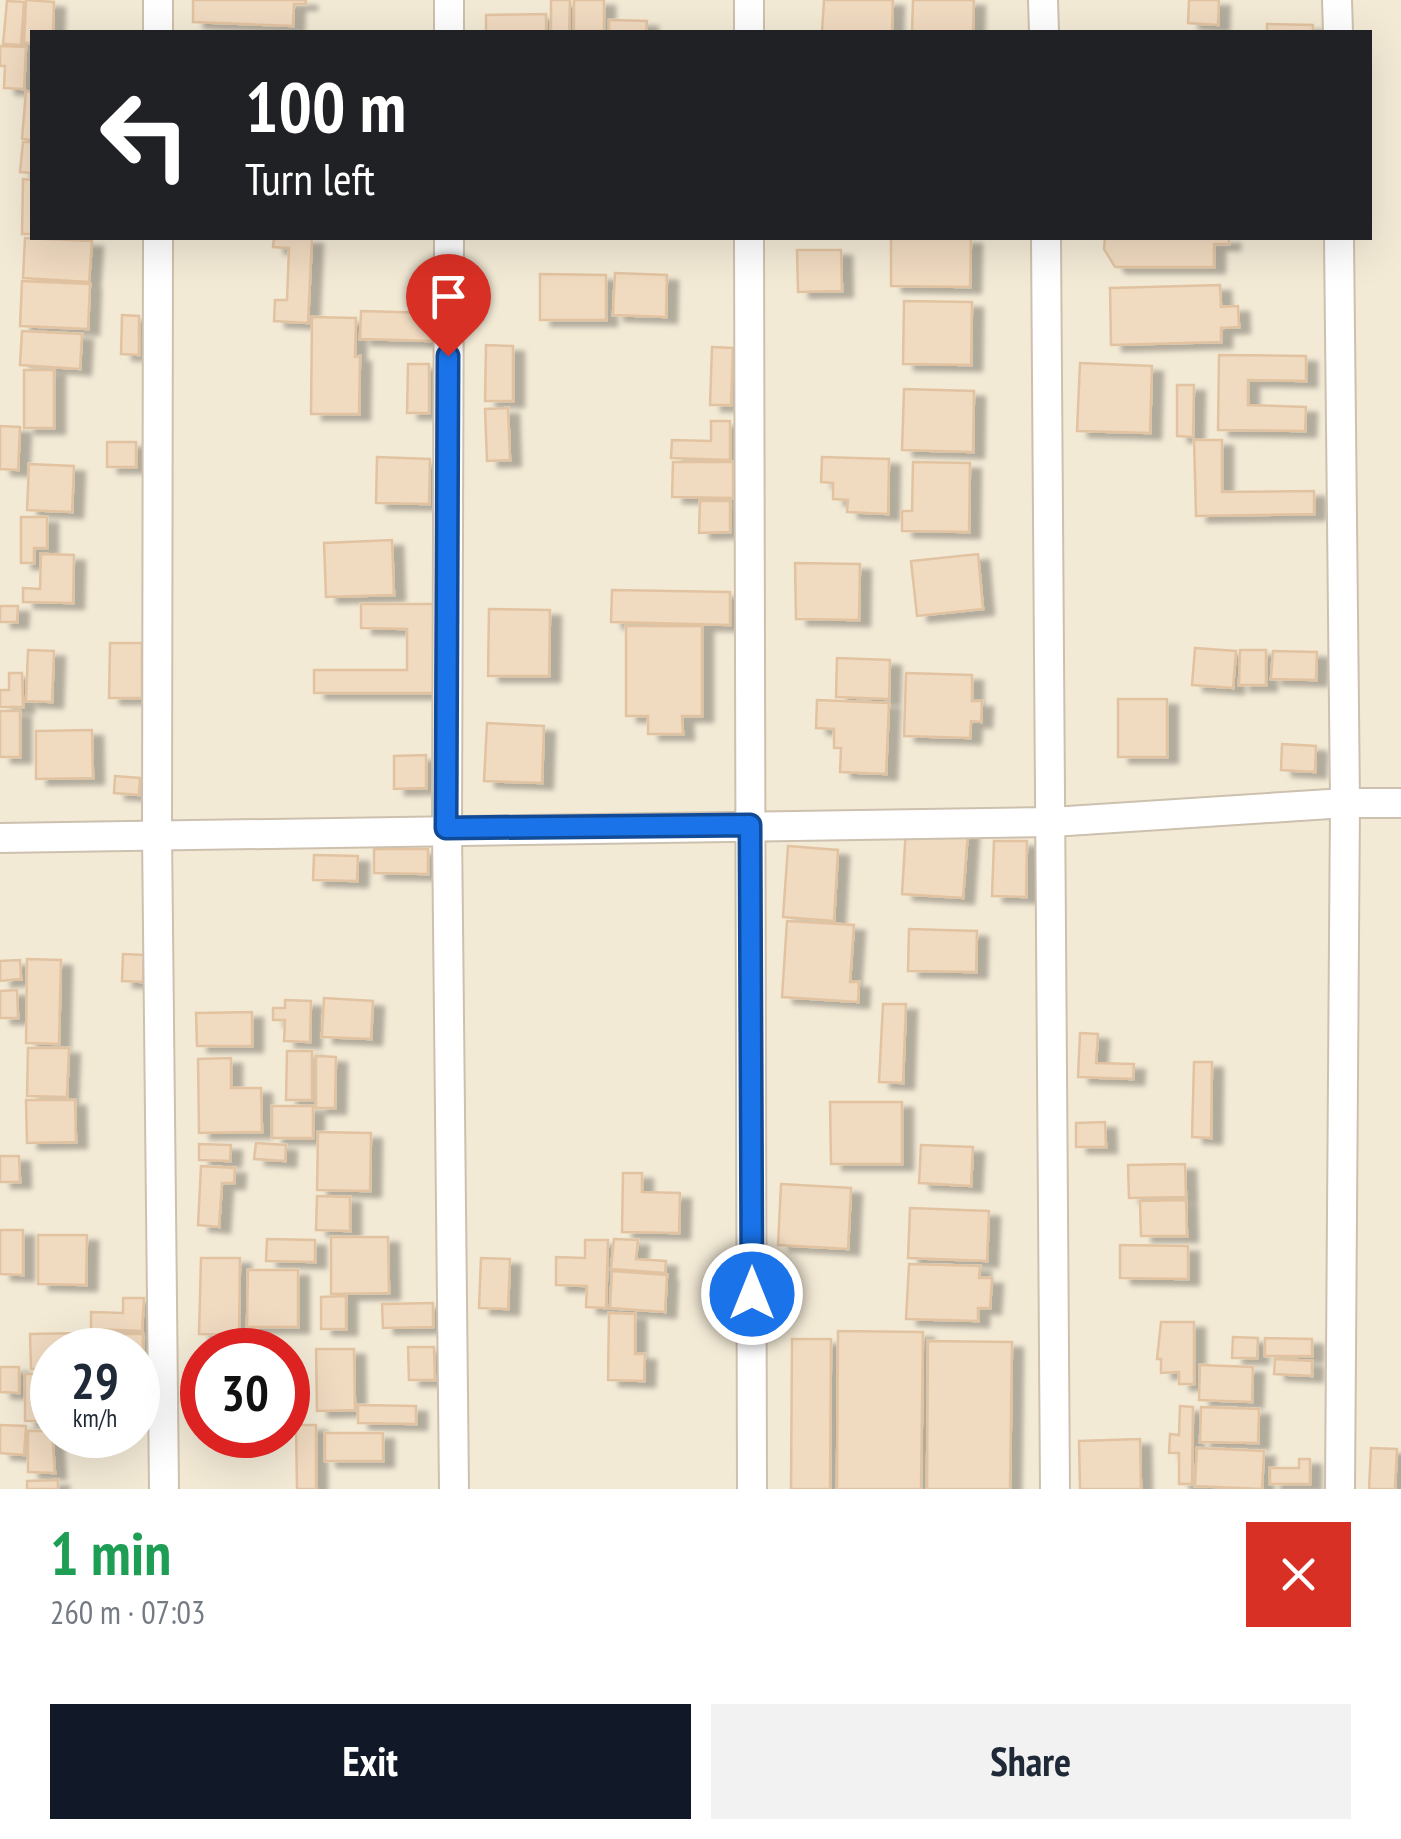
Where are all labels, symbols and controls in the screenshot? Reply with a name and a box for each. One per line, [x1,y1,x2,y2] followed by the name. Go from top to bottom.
[245,61,406,151] text: 100 m
[80,70,210,200] icon: left
[245,149,375,207] text: Turn left
[406,254,491,357] pin
[421,269,476,324] icon: arrive
[700,1242,804,1346] position arrow
[180,1328,310,1458] speed limit sign: 30
[71,1348,119,1413] text: 29
[73,1402,117,1434] text: km/h
[50,1514,171,1592] text: 1 min
[1246,1522,1351,1627] button: close
[50,1591,205,1633] text: 260 m · 07:03
[50,1704,691,1819] button: Exit
[711,1704,1351,1819] button: Share

